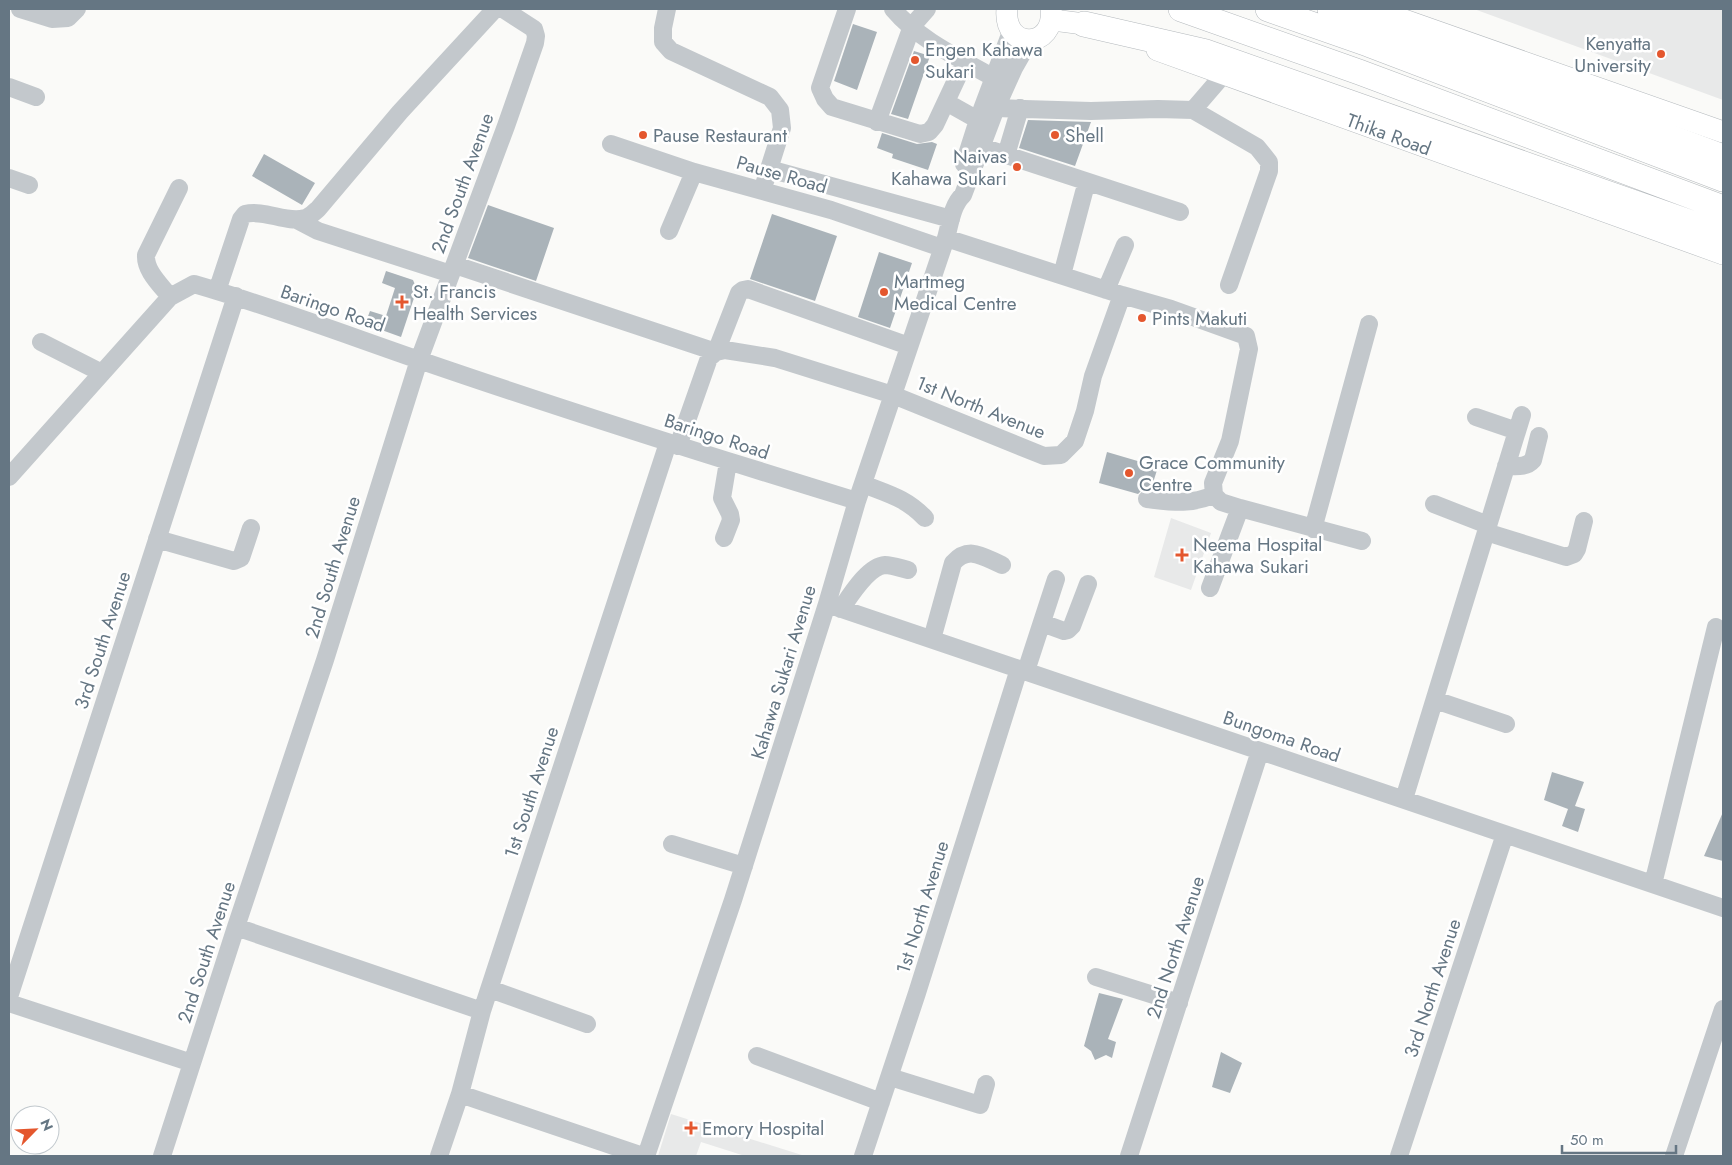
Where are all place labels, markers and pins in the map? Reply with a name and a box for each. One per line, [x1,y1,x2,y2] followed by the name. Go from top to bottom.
[1574,30,1652,79] place label: Kenyatta University
[925,36,1043,85] place label: Engen Kahawa Sukari
[1655,48,1667,60] marker: Kenyatta University
[909,54,921,66] marker: Engen Kahawa Sukari
[653,122,787,149] place label: Pause Restaurant
[1065,122,1104,149] place label: Shell
[637,129,649,141] marker: Pause Restaurant
[1049,129,1061,141] marker: Shell
[891,143,1007,192] place label: Naivas Kahawa Sukari
[1011,161,1023,173] marker: Naivas Kahawa Sukari
[894,268,1017,317] place label: Martmeg Medical Centre
[413,278,538,327] place label: St. Francis Health Services
[878,286,890,298] marker: Martmeg Medical Centre
[395,295,409,309] marker: St. Francis Health Services
[1152,305,1247,332] place label: Pints Makuti
[1136,312,1148,324] marker: Pints Makuti
[1139,449,1285,498] place label: Grace Community Centre
[1123,467,1135,479] marker: Grace Community Centre
[1193,531,1322,580] place label: Neema Hospital Kahawa Sukari
[1175,548,1189,562] marker: Neema Hospital Kahawa Sukari
[702,1115,824,1142] place label: Emory Hospital
[684,1121,698,1135] marker: Emory Hospital

